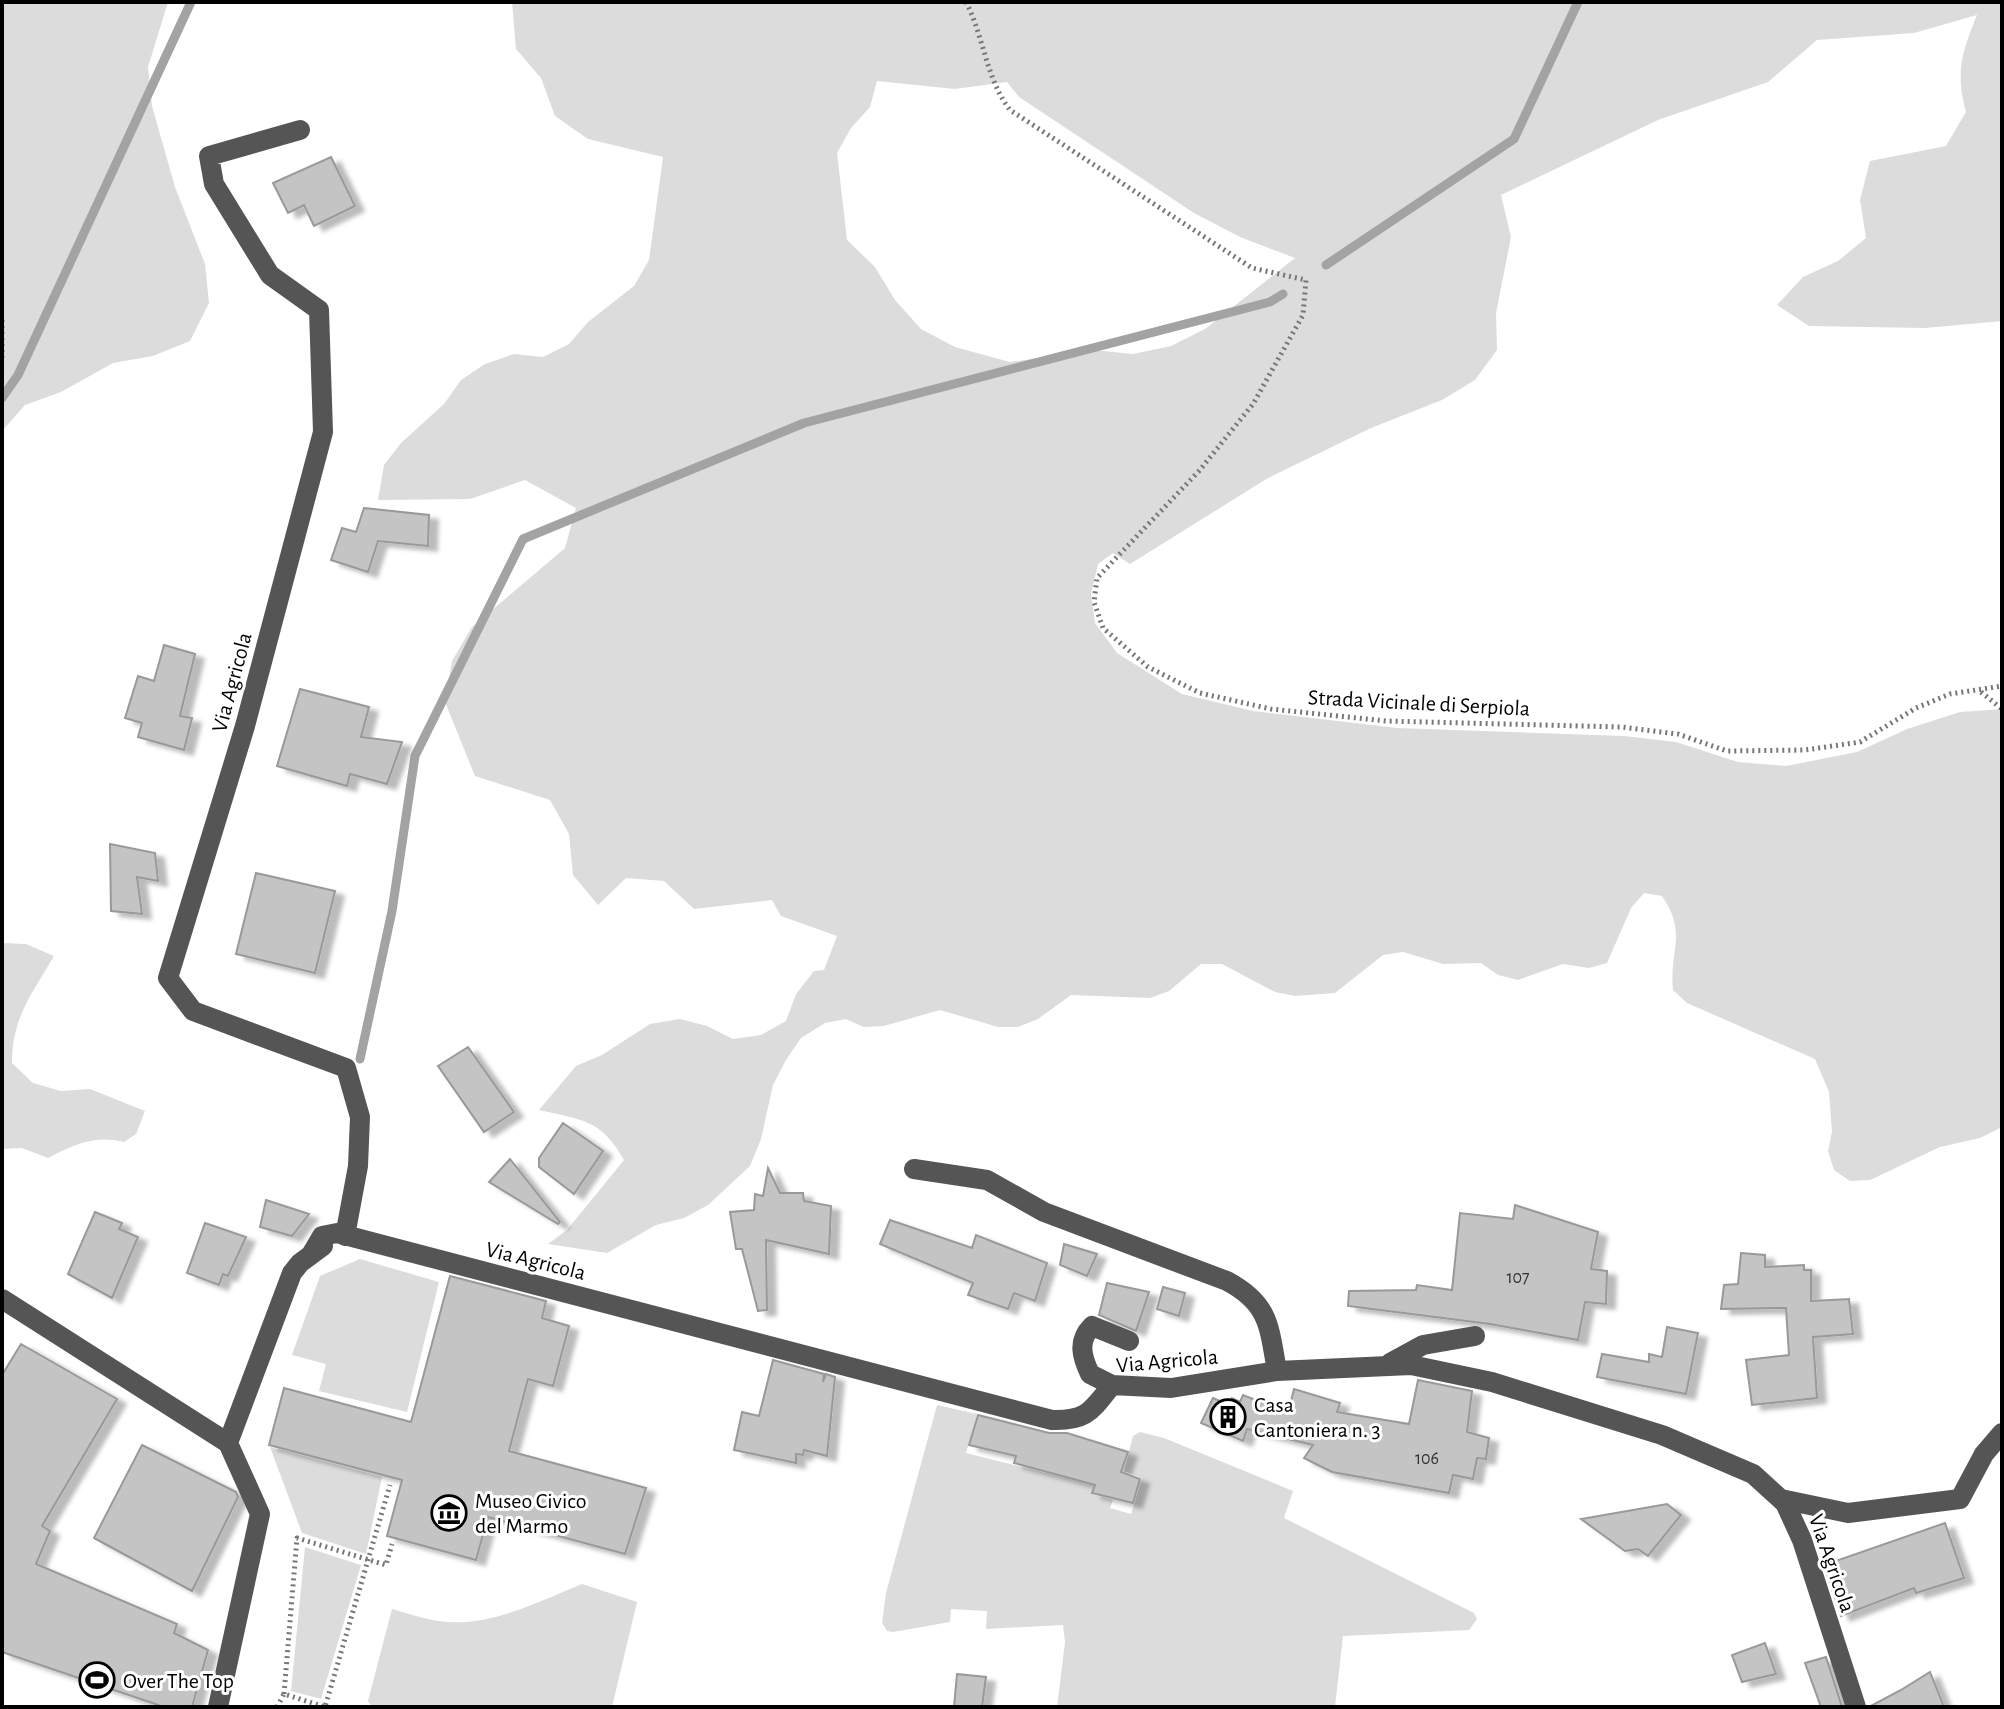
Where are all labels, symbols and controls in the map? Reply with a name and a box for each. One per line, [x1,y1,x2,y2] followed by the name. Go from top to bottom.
[208,630,256,734] street label: Via Agricola
[1307,686,1531,720] street label: Strada Vicinale di Serpiola
[483,1238,588,1284] street label: Via Agricola
[1506,1269,1530,1287] house number: 107
[1115,1346,1219,1376] street label: Via Agricola
[1254,1394,1381,1441] place label: Casa Cantoniera n. 3
[1209,1398,1247,1436] building icon: Casa Cantoniera n. 3
[1415,1450,1439,1468] house number: 106
[475,1490,587,1537] place label: Museo Civico del Marmo
[430,1494,468,1532] museum icon: Museo Civico del Marmo
[1805,1511,1859,1615] street label: Via Agricola
[78,1661,116,1699] sports icon: Over The Top
[123,1670,234,1692] place label: Over The Top

